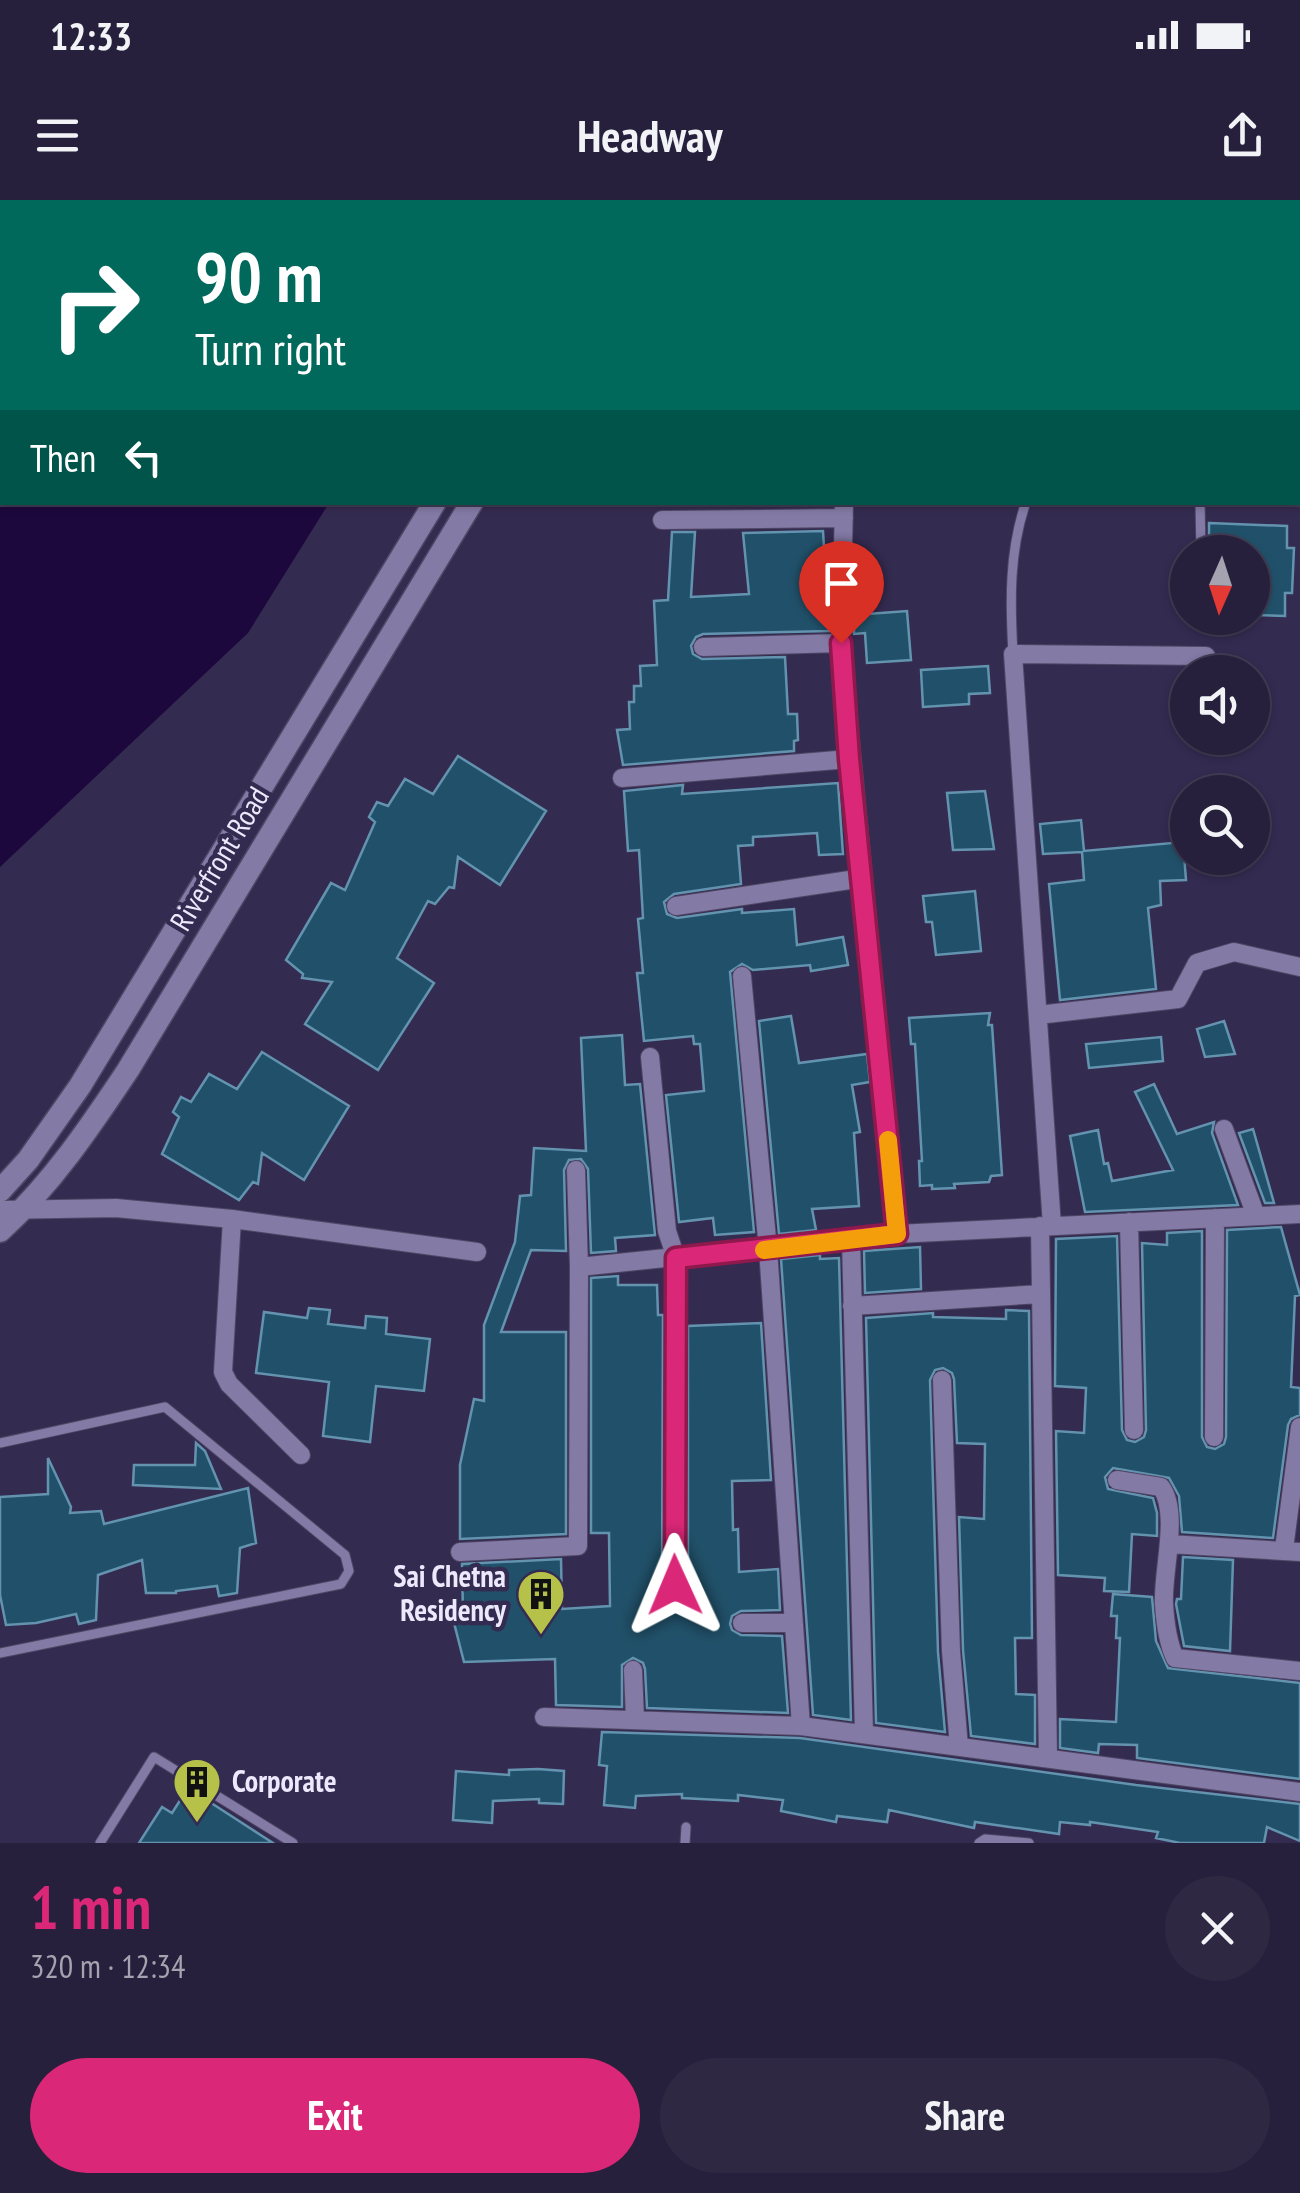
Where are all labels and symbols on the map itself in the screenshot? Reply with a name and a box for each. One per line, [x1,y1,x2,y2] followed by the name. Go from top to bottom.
[1170,535,1270,635] north arrow
[799,541,884,644] pin
[161,779,277,937] street label: Riverfront Road
[623,1533,727,1637] position arrow
[393,1556,507,1629] place label: Sai Chetna Residency
[515,1568,567,1636] building icon: Sai Chetna Residency
[171,1756,223,1824] building icon: Corporate
[232,1761,337,1800] place label: Corporate

